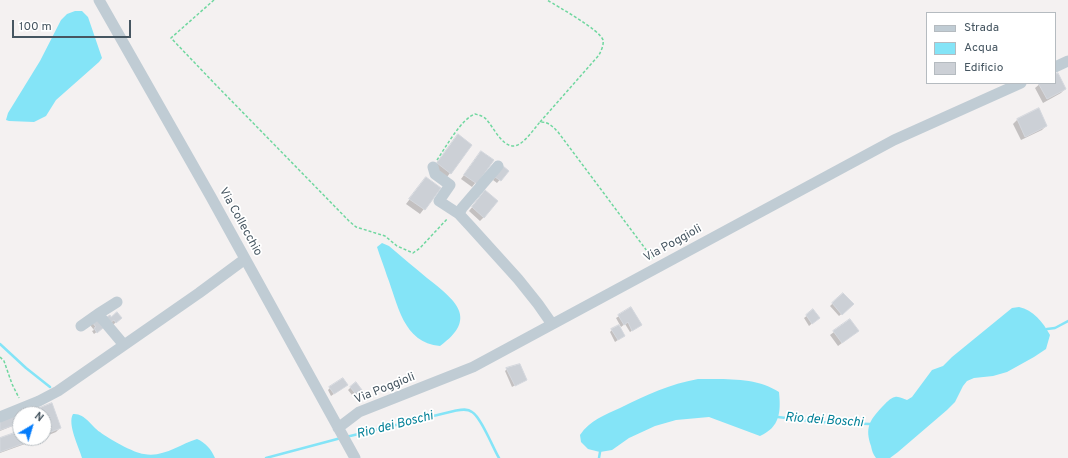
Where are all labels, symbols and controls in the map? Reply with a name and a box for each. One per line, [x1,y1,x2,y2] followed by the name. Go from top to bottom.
[14,12,133,38] scale bar
[926,12,1056,84] legend
[19,19,52,35] text: 100 m
[964,20,999,36] text: Strada
[964,40,998,56] text: Acqua
[964,60,1003,76] text: Edificio
[215,185,265,259] street label: Via Collecchio
[642,222,704,266] street label: Via Poggioli
[353,370,417,408] street label: Via Poggioli
[12,406,52,446] north arrow
[31,409,46,425] text: N
[355,409,435,443] water label: Rio dei Boschi
[784,410,864,432] water label: Rio dei Boschi

